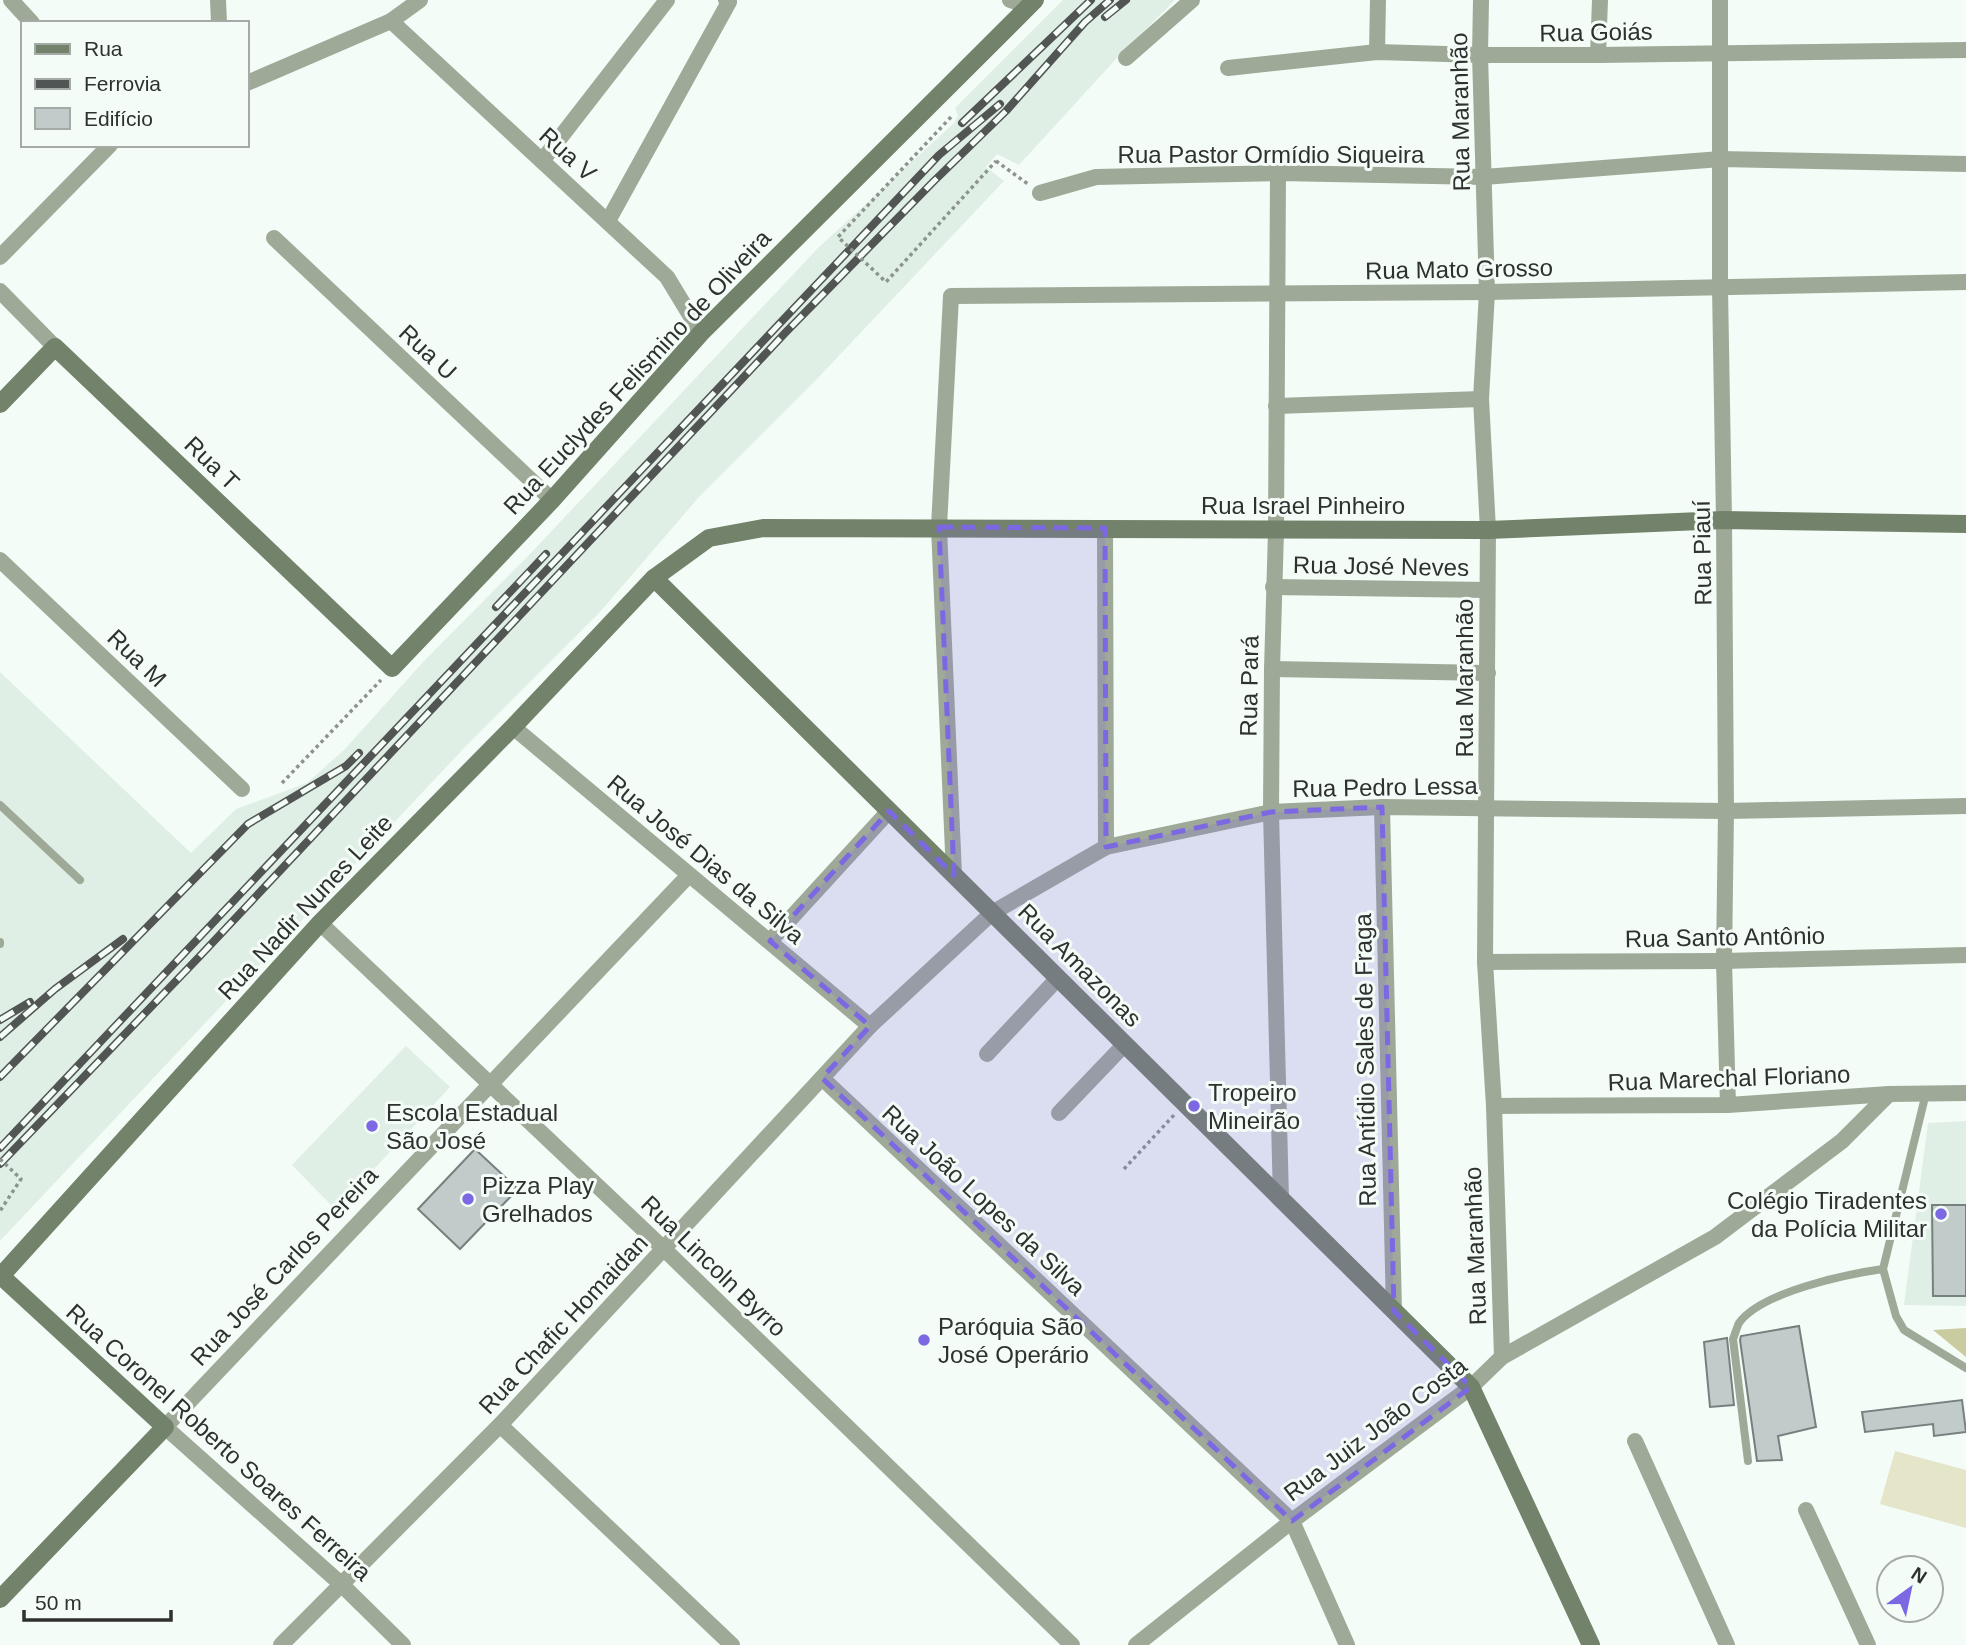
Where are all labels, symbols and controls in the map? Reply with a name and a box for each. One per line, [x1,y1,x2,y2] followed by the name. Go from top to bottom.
[1539,18,1653,46] street label: Rua Goiás
[21,21,248,147] legend
[1445,32,1475,192] street label: Rua Maranhão
[84,37,123,60] text: Rua
[84,72,161,95] text: Ferrovia
[84,107,153,130] text: Edifício
[534,122,602,186] street label: Rua V
[1118,141,1425,168] street label: Rua Pastor Ormídio Siqueira
[498,224,776,520] street label: Rua Euclydes Felismino de Oliveira
[1365,254,1553,284] street label: Rua Mato Grosso
[394,319,462,385] street label: Rua U
[179,431,245,495] street label: Rua T
[1201,492,1405,519] street label: Rua Israel Pinheiro
[1688,500,1716,606] street label: Rua Piauí
[1293,551,1469,581] street label: Rua José Neves
[1451,599,1478,757] street label: Rua Maranhão
[102,624,172,692] street label: Rua M
[1235,634,1263,737] street label: Rua Pará
[602,769,810,950] street label: Rua José Dias da Silva
[1292,772,1479,802] street label: Rua Pedro Lessa
[212,809,398,1005] street label: Rua Nadir Nunes Leite
[1013,898,1147,1032] street label: Rua Amazonas
[1349,912,1381,1207] street label: Rua Antídio Sales de Fraga
[1625,922,1825,952] street label: Rua Santo Antônio
[1607,1060,1851,1096] street label: Rua Marechal Floriano
[1208,1079,1300,1134] place label: Tropeiro Mineirão
[1186,1098,1202,1114] marker: Tropeiro Mineirão
[386,1099,558,1154] place label: Escola Estadual São José
[877,1099,1091,1301] street label: Rua João Lopes da Silva
[364,1118,380,1134] marker: Escola Estadual São José
[185,1161,383,1371] street label: Rua José Carlos Pereira
[1459,1166,1491,1326] street label: Rua Maranhão
[482,1172,594,1227] place label: Pizza Play Grelhados
[1727,1187,1927,1242] place label: Colégio Tiradentes da Polícia Militar
[636,1190,792,1342] street label: Rua Lincoln Byrro
[460,1191,476,1207] marker: Pizza Play Grelhados
[1933,1206,1949,1222] marker: Colégio Tiradentes da Polícia Militar
[473,1229,653,1419] street label: Rua Chafic Homaidan
[61,1298,377,1586] street label: Rua Coronel Roberto Soares Ferreira
[938,1313,1089,1368] place label: Paróquia São José Operário
[916,1332,932,1348] marker: Paróquia São José Operário
[1278,1351,1472,1506] street label: Rua Juiz João Costa
[1875,1554,1945,1624] north arrow
[1908,1563,1930,1588] text: N
[24,1578,172,1622] scale bar
[35,1591,82,1614] text: 50 m

